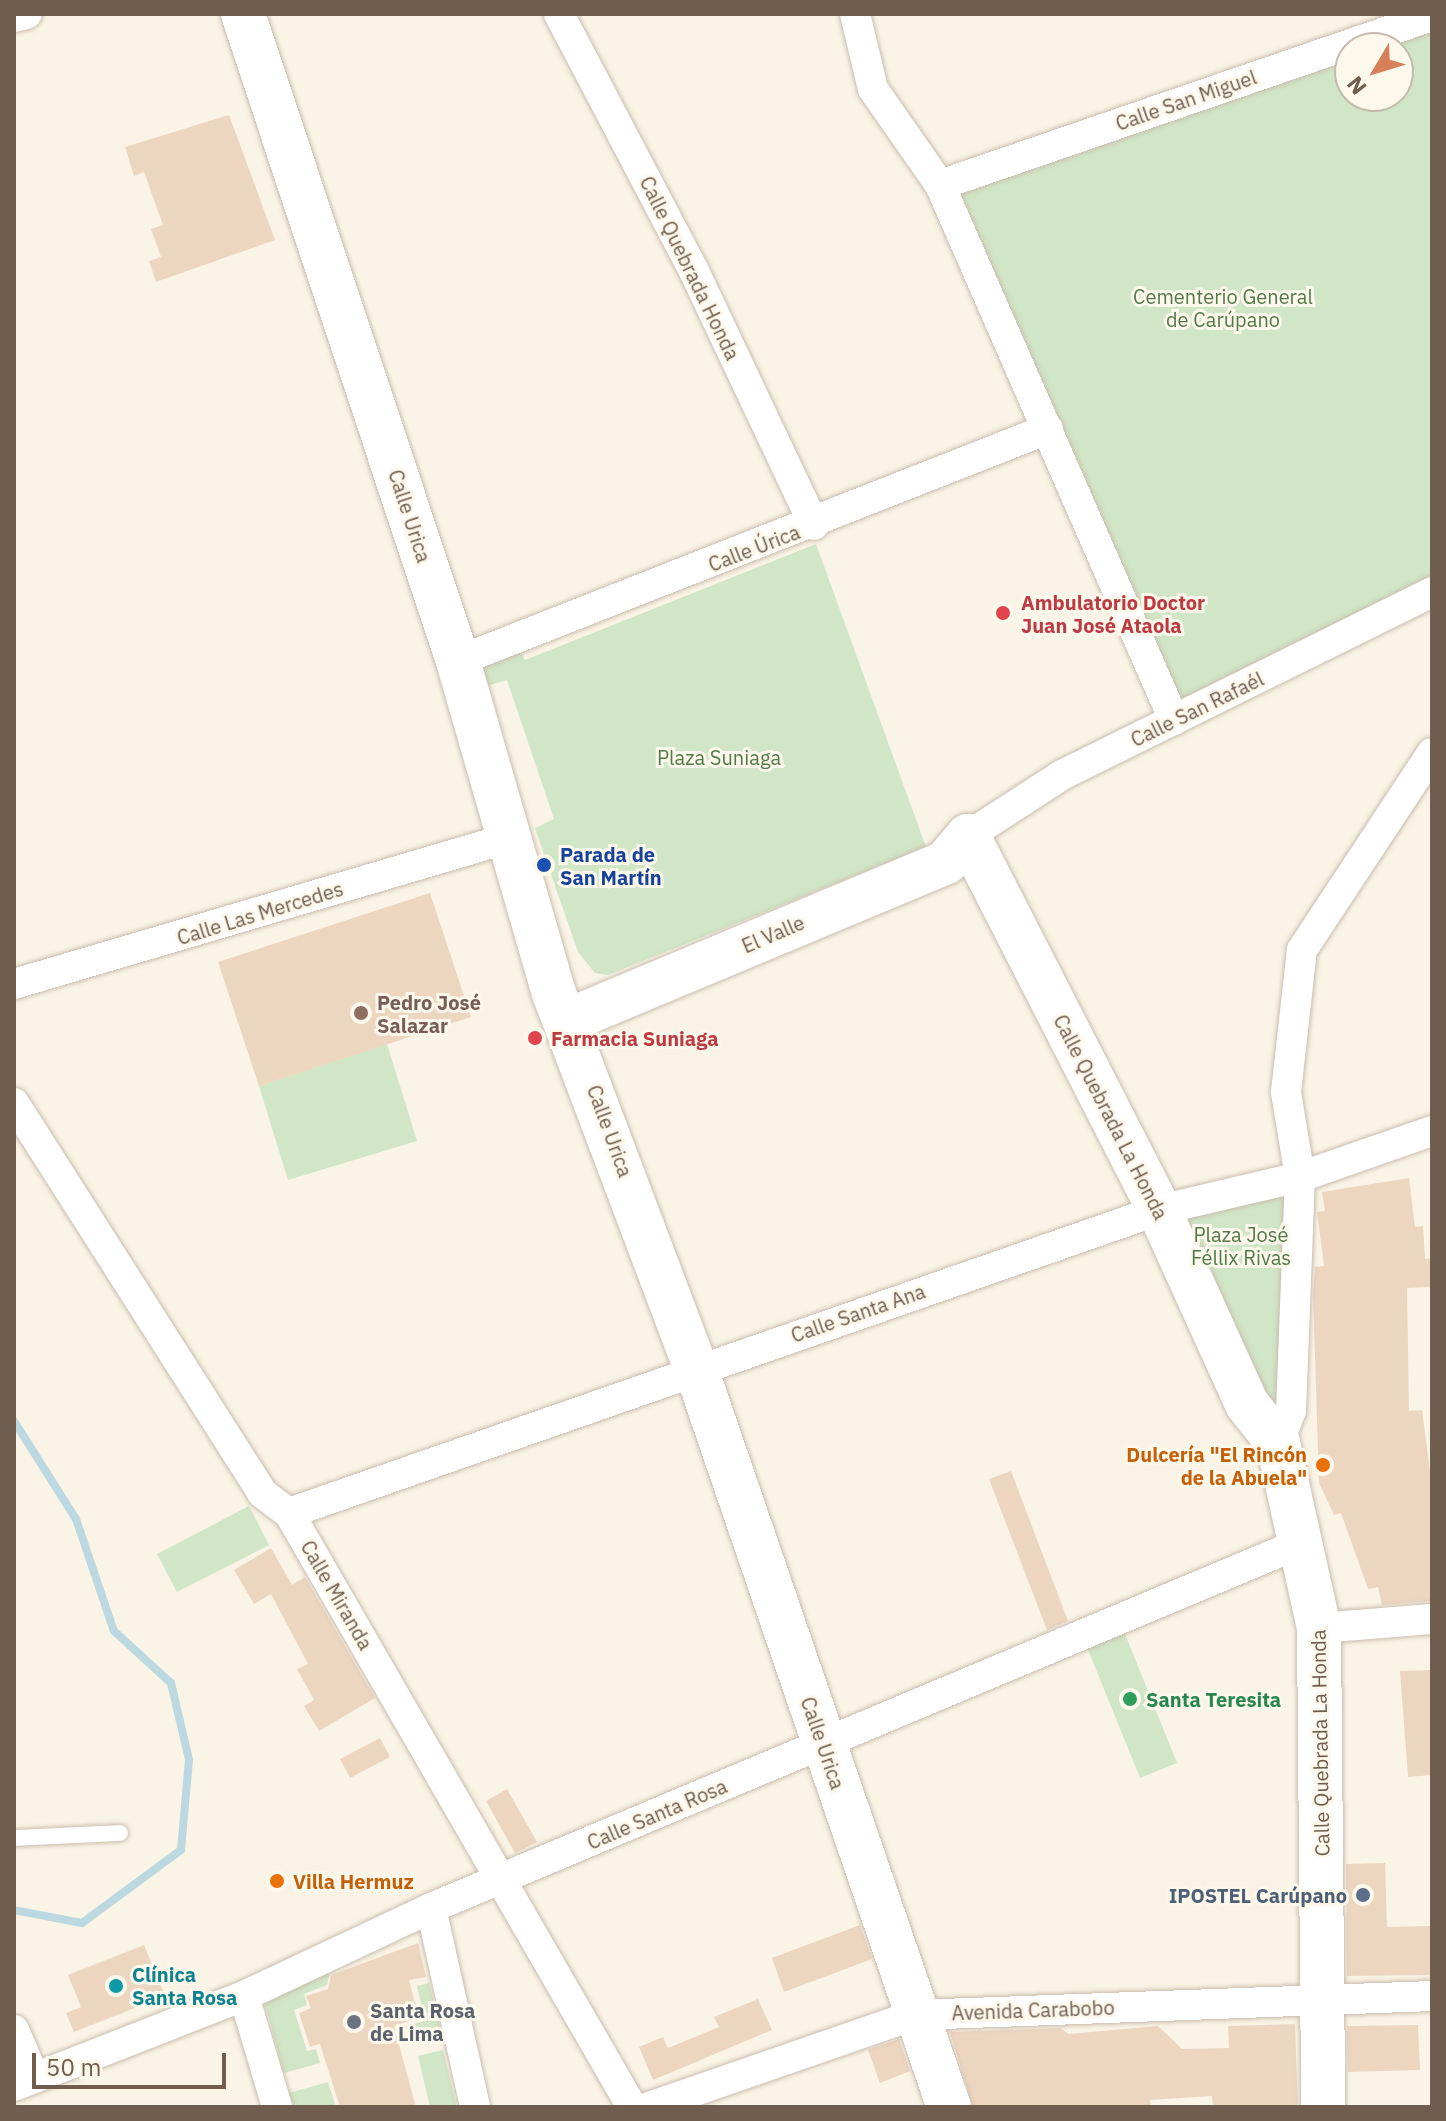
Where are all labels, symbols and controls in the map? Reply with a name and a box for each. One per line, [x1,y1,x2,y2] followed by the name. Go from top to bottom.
[1334,32,1414,112] north arrow
[1112,65,1260,135] street label: Calle San Miguel
[1340,71,1373,101] text: N
[635,172,745,364] street label: Calle Quebrada Honda
[1133,285,1313,332] park label: Cementerio General de Carúpano
[384,467,436,565] street label: Calle Urica
[705,520,803,576] street label: Calle Úrica
[1021,590,1205,637] place label: Ambulatorio Doctor Juan José Ataola
[992,602,1014,624] marker: Ambulatorio Doctor Juan José Ataola
[1127,666,1267,752] street label: Calle San Rafaél
[657,745,781,769] park label: Plaza Suniaga
[560,842,662,889] place label: Parada de San Martín
[535,856,553,874] marker: Parada de San Martín
[174,876,346,950] street label: Calle Las Mercedes
[738,910,808,958] street label: El Valle
[377,990,481,1037] place label: Pedro José Salazar
[352,1004,370,1022] marker: Pedro José Salazar
[1049,1010,1173,1224] street label: Calle Quebrada La Honda
[551,1026,719,1050] place label: Farmacia Suniaga
[526,1029,544,1047] marker: Farmacia Suniaga
[582,1082,638,1180] street label: Calle Urica
[1191,1222,1291,1269] park label: Plaza José Féllix Rivas
[788,1279,928,1347] street label: Calle Santa Ana
[1126,1442,1307,1489] place label: Dulcería "El Rincón de la Abuela"
[1314,1456,1332,1474] marker: Dulcería "El Rincón de la Abuela"
[296,1536,378,1654] street label: Calle Miranda
[1306,1629,1334,1857] street label: Calle Quebrada La Honda
[1146,1687,1281,1711] place label: Santa Teresita
[1121,1690,1139,1708] marker: Santa Teresita
[796,1694,850,1792] street label: Calle Urica
[583,1774,731,1854] street label: Calle Santa Rosa
[293,1869,414,1893] place label: Villa Hermuz
[268,1872,286,1890] marker: Villa Hermuz
[1169,1883,1347,1907] place label: IPOSTEL Carúpano
[1354,1886,1372,1904] marker: IPOSTEL Carúpano
[132,1962,237,2009] place label: Clínica Santa Rosa
[107,1977,125,1995] marker: Clínica Santa Rosa
[951,1995,1115,2025] street label: Avenida Carabobo
[370,1998,475,2045] place label: Santa Rosa de Lima
[345,2013,363,2031] marker: Santa Rosa de Lima
[36,2037,230,2087] scale bar
[46,2051,101,2083] text: 50 m

